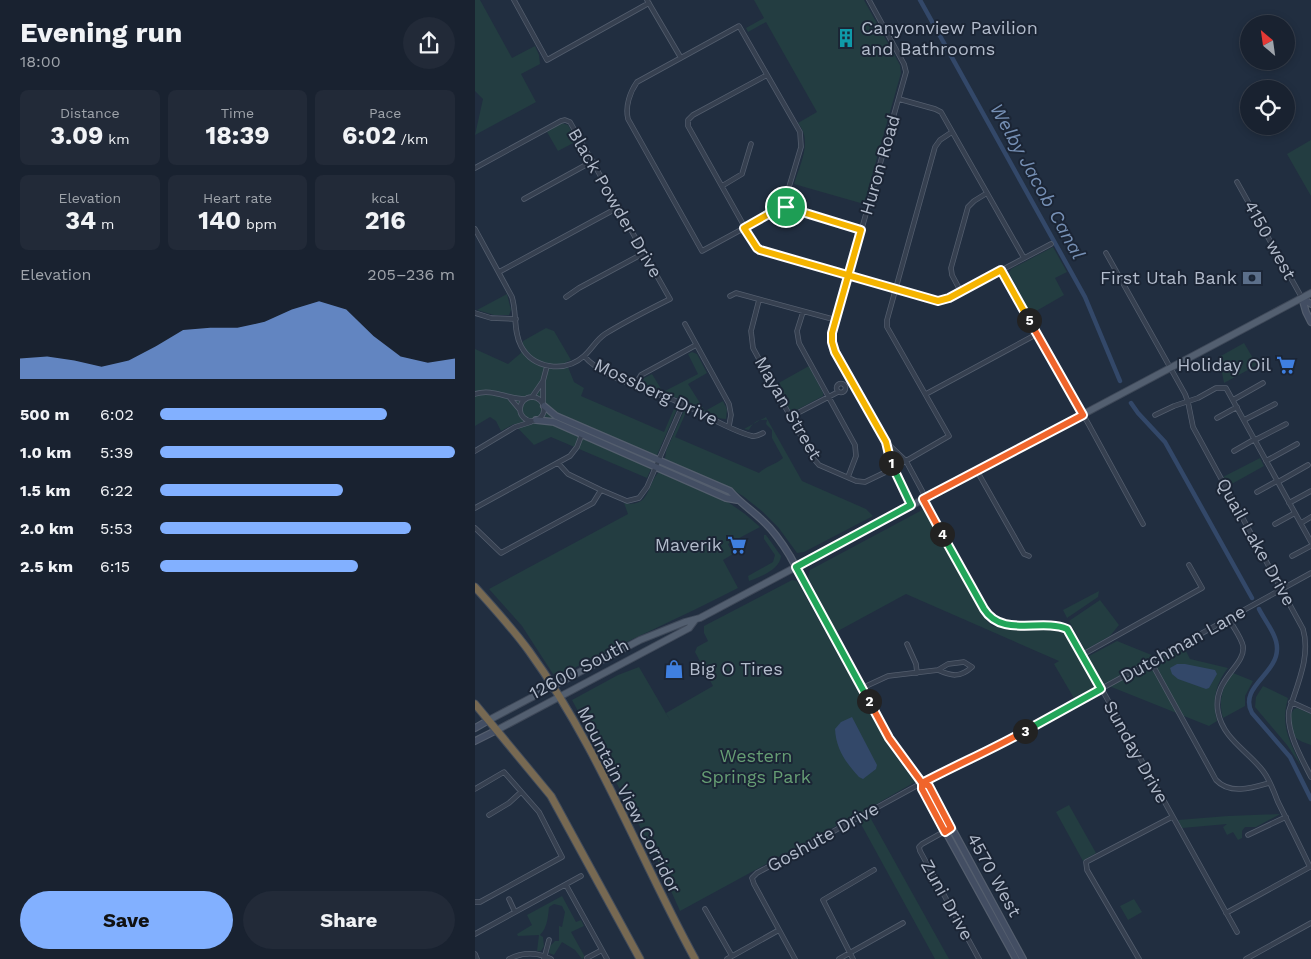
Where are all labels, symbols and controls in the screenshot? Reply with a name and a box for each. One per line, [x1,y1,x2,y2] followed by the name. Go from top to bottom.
[1240,15,1295,70] north arrow
[1240,15,1295,135] map controls
[20,16,182,49] text: Evening run
[403,17,455,69] button: share
[861,17,1038,59] place label: Canyonview Pavilion and Bathrooms
[835,27,857,49] building icon: Canyonview Pavilion and Bathrooms
[20,52,61,71] text: 18:00
[1240,80,1295,135] button: locate
[985,99,1090,263] water label: Welby Jacob Canal
[60,105,120,121] text: Distance
[221,105,254,121] text: Time
[369,105,401,121] text: Pace
[855,112,904,217] street label: Huron Road
[50,121,103,150] text: 3.09
[205,121,270,150] text: 18:39
[342,121,396,150] text: 6:02
[564,124,667,281] street label: Black Powder Drive
[103,131,130,147] text: km
[396,131,428,147] text: /km
[765,186,807,228] pin
[59,190,121,206] text: Elevation
[203,190,272,206] text: Heart rate
[371,190,399,206] text: kcal
[772,193,800,221] icon: arrive
[1240,196,1301,283] street label: 4150 west
[65,206,96,235] text: 34
[198,206,241,235] text: 140
[365,206,406,235] text: 216
[96,216,114,232] text: m
[241,216,277,232] text: bpm
[20,265,91,284] text: Elevation
[367,265,455,284] text: 205–236 m
[1100,267,1237,288] place label: First Utah Bank
[1241,267,1263,289] bank icon: First Utah Bank
[1017,308,1041,332] pin: 5
[1025,312,1034,328] text: 5
[750,352,827,463] street label: Mayan Street
[591,354,721,429] street label: Mossberg Drive
[1177,354,1271,375] place label: Holiday Oil
[1275,354,1297,376] supermarket icon: Holiday Oil
[20,405,70,424] text: 500 m
[100,405,134,424] text: 6:02
[20,443,71,462] text: 1.0 km
[100,443,133,462] text: 5:39
[879,450,903,476] pin: 1
[888,455,895,471] text: 1
[1213,474,1300,609] street label: Quail Lake Drive
[20,481,70,500] text: 1.5 km
[100,481,133,500] text: 6:22
[20,519,74,538] text: 2.0 km
[100,519,133,538] text: 5:53
[929,522,955,546] pin: 4
[938,526,947,542] text: 4
[655,534,722,555] place label: Maverik
[726,534,748,556] supermarket icon: Maverik
[20,557,73,576] text: 2.5 km
[100,557,130,576] text: 6:15
[1116,600,1249,687] street label: Dutchman Lane
[526,634,632,703] street label: 12600 South
[663,658,685,680] shop icon: Big O Tires
[689,658,783,679] place label: Big O Tires
[857,688,881,714] pin: 2
[865,693,874,709] text: 2
[1100,697,1173,807] street label: Sunday Drive
[573,703,686,897] street label: Mountain View Corridor
[1013,718,1037,744] pin: 3
[1021,723,1030,739] text: 3
[701,745,811,787] park label: Western Springs Park
[763,797,882,876] street label: Goshute Drive
[963,829,1026,921] street label: 4570 West
[917,856,978,944] street label: Zuni Drive
[20,891,233,949] button: Save
[243,891,455,949] button: Share

